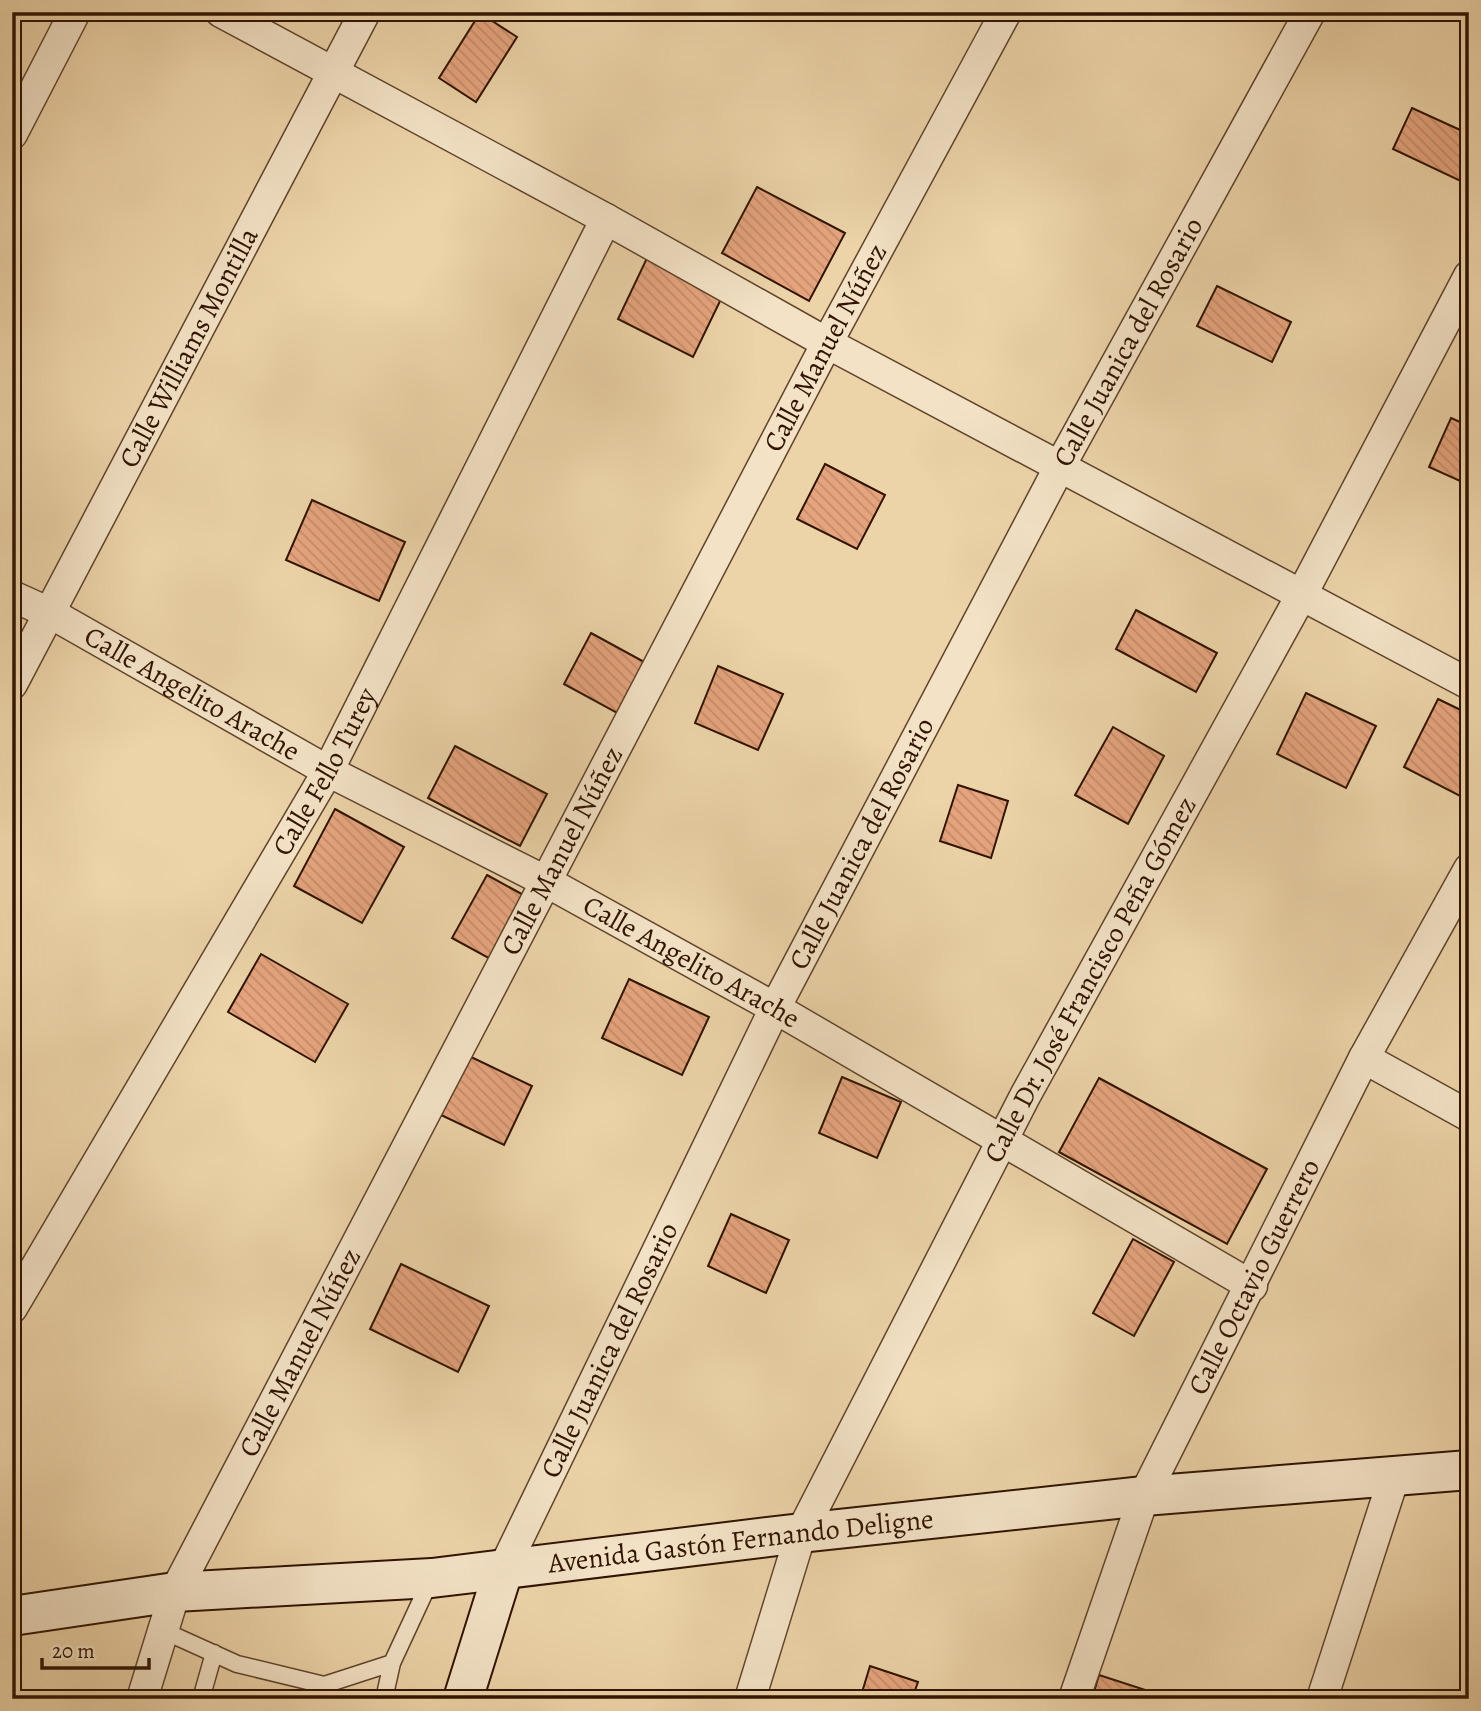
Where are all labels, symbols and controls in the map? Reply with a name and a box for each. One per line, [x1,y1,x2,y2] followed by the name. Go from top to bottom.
[1044,210,1212,474] street label: Calle Juanica del Rosario
[110,221,267,474] street label: Calle Williams Montilla
[754,237,896,458] street label: Calle Manuel Núñez
[77,617,307,770] street label: Calle Angelito Arache
[263,681,386,863] street label: Calle Fello Turey
[780,711,943,976] street label: Calle Juanica del Rosario
[492,740,632,962] street label: Calle Manuel Núñez
[975,790,1206,1169] street label: Calle Dr. José Francisco Peña Gómez
[576,887,807,1037] street label: Calle Angelito Arache
[1179,1152,1329,1401] street label: Calle Octavio Guerrero
[531,1216,687,1484] street label: Calle Juanica del Rosario
[230,1242,370,1464] street label: Calle Manuel Núñez
[545,1500,935,1583] street label: Avenida Gastón Fernando Deligne
[42,1627,149,1671] scale bar
[52,1637,95,1665] text: 20 m

